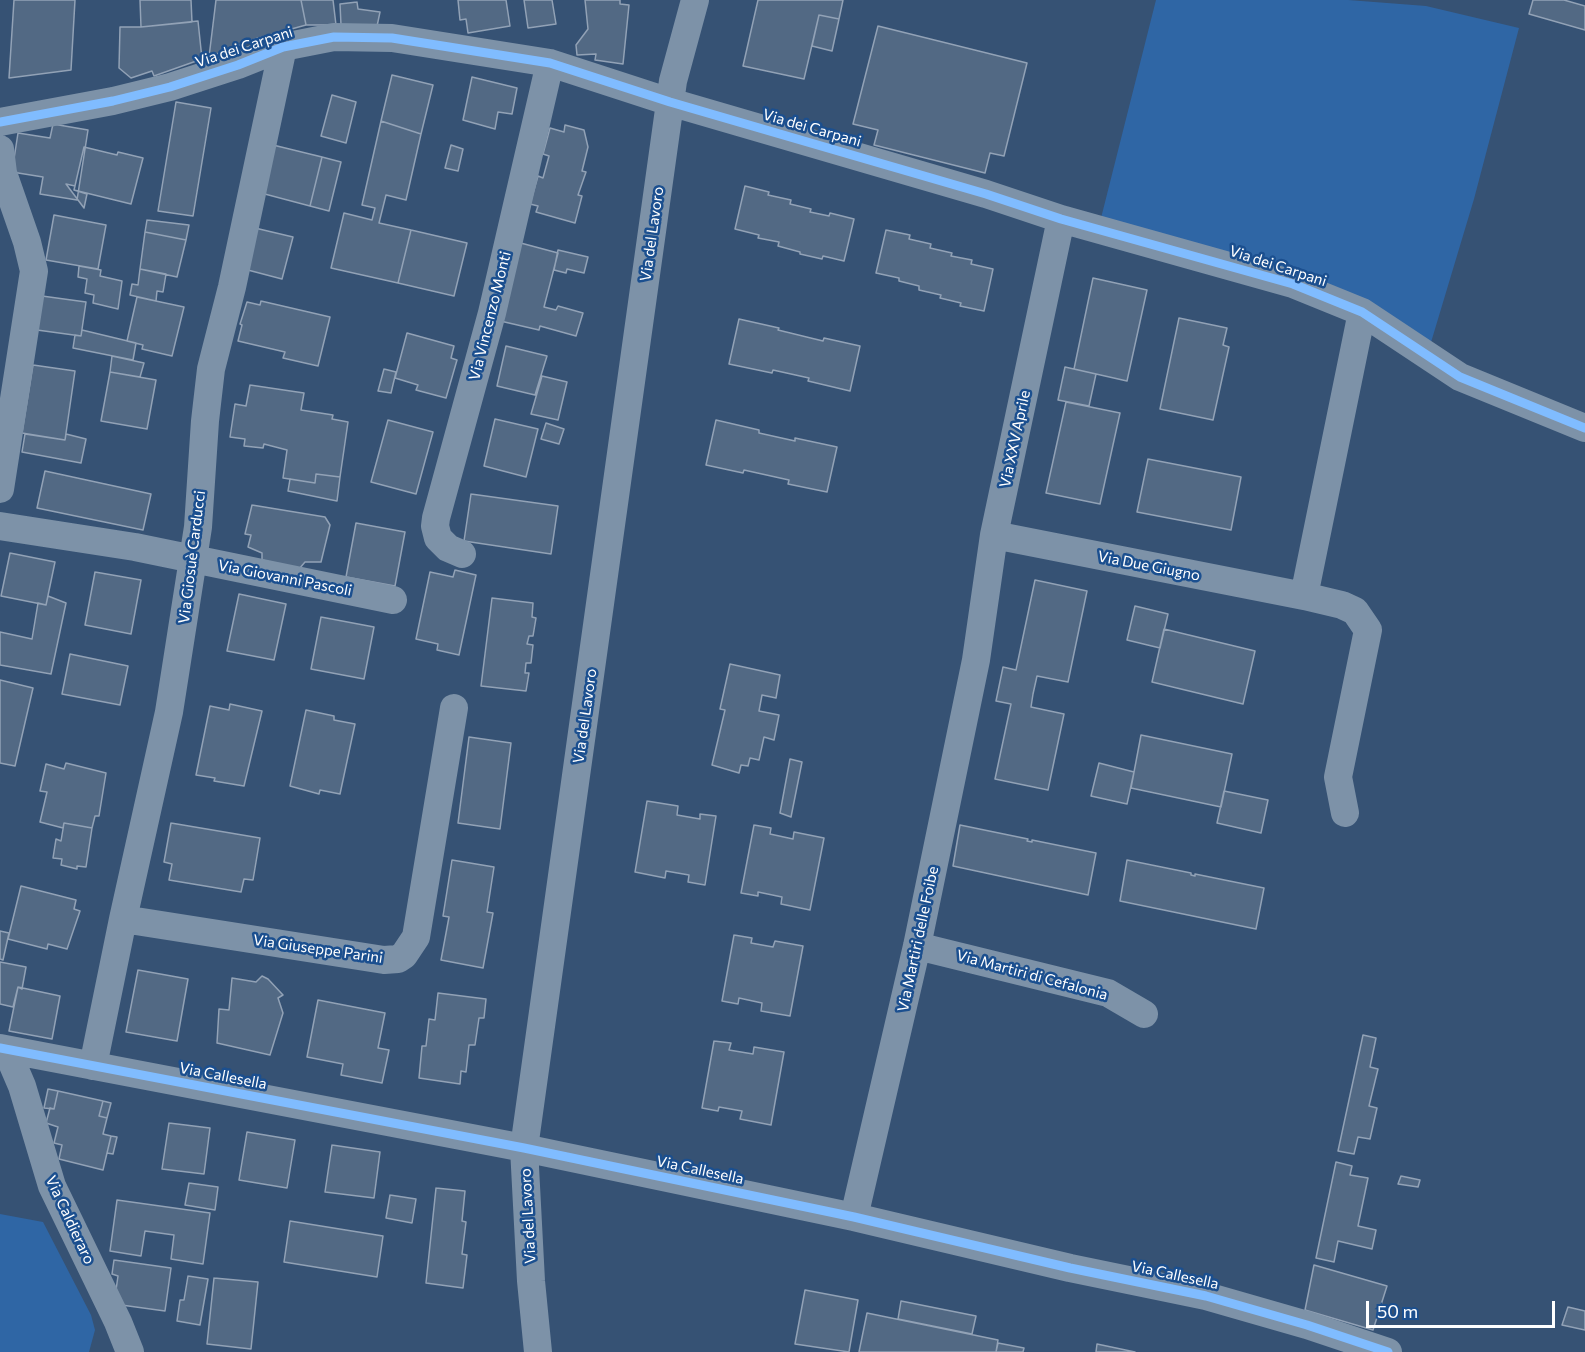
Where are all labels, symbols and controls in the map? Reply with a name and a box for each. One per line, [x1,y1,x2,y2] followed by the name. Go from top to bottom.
[193,23,295,71] street label: Via dei Carpani
[761,105,863,151] street label: Via dei Carpani
[636,185,668,283] street label: Via del Lavoro
[1227,242,1329,290] street label: Via dei Carpani
[465,249,515,383] street label: Via Vincenzo Monti
[996,389,1034,489] street label: Via XXV Aprile
[175,489,209,625] street label: Via Giosuè Carducci
[1096,547,1202,585] street label: Via Due Giugno
[217,556,353,600] street label: Via Giovanni Pascoli
[569,667,601,765] street label: Via del Lavoro
[894,864,942,1014] street label: Via Martiri delle Foibe
[252,931,384,967] street label: Via Giuseppe Parini
[954,946,1110,1004] street label: Via Martiri di Cefalonia
[178,1059,268,1093] street label: Via Callesella
[655,1152,745,1188] street label: Via Callesella
[517,1168,539,1264] street label: Via del Lavoro
[42,1173,98,1267] street label: Via Caldieraro
[1130,1257,1220,1293] street label: Via Callesella
[1369,1289,1558,1327] scale bar
[1377,1300,1418,1322] text: 50 m

